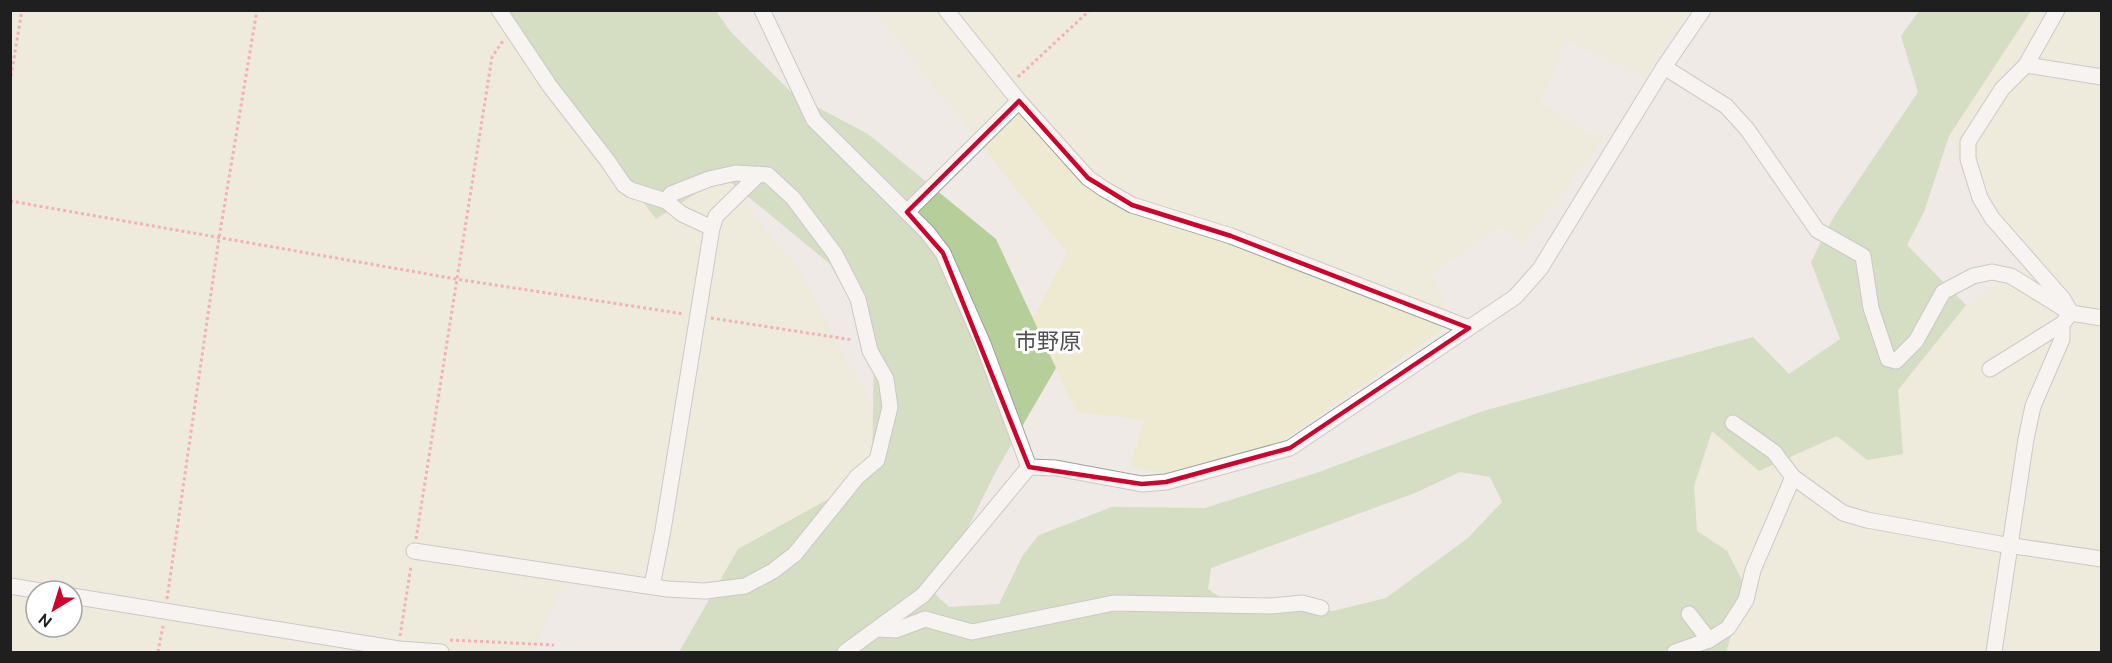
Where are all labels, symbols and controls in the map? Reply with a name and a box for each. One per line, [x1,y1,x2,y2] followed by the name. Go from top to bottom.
[1015,328,1081,353] district label: 市野原
[24,579,84,639] north arrow
[35,610,55,632] text: N

